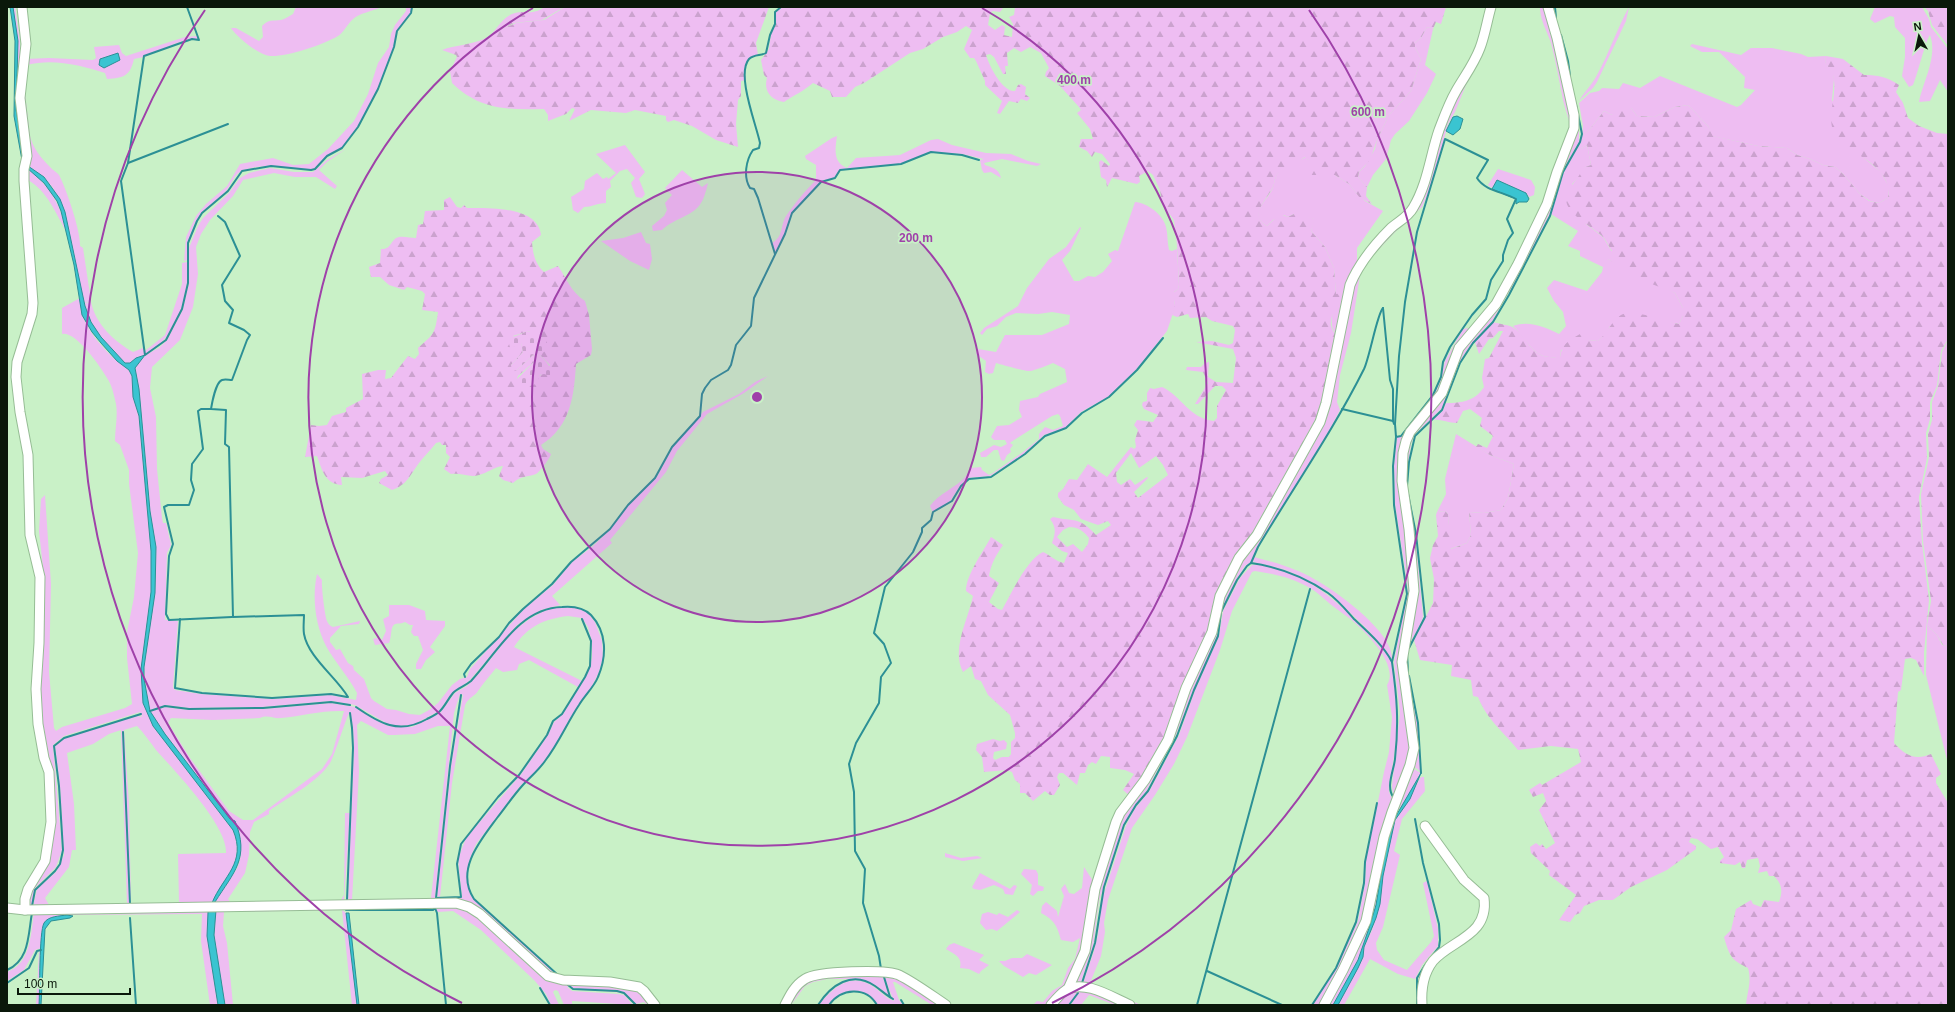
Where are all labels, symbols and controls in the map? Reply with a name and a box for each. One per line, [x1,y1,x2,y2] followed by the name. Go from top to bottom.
[1899,16,1939,56] north arrow
[1913,20,1922,33] text: N
[1057,73,1091,87] text: 400 m
[1351,105,1385,119] text: 600 m
[899,231,933,245] text: 200 m
[750,390,764,404] centre of rings
[18,970,130,996] scale bar
[24,977,57,991] text: 100 m

